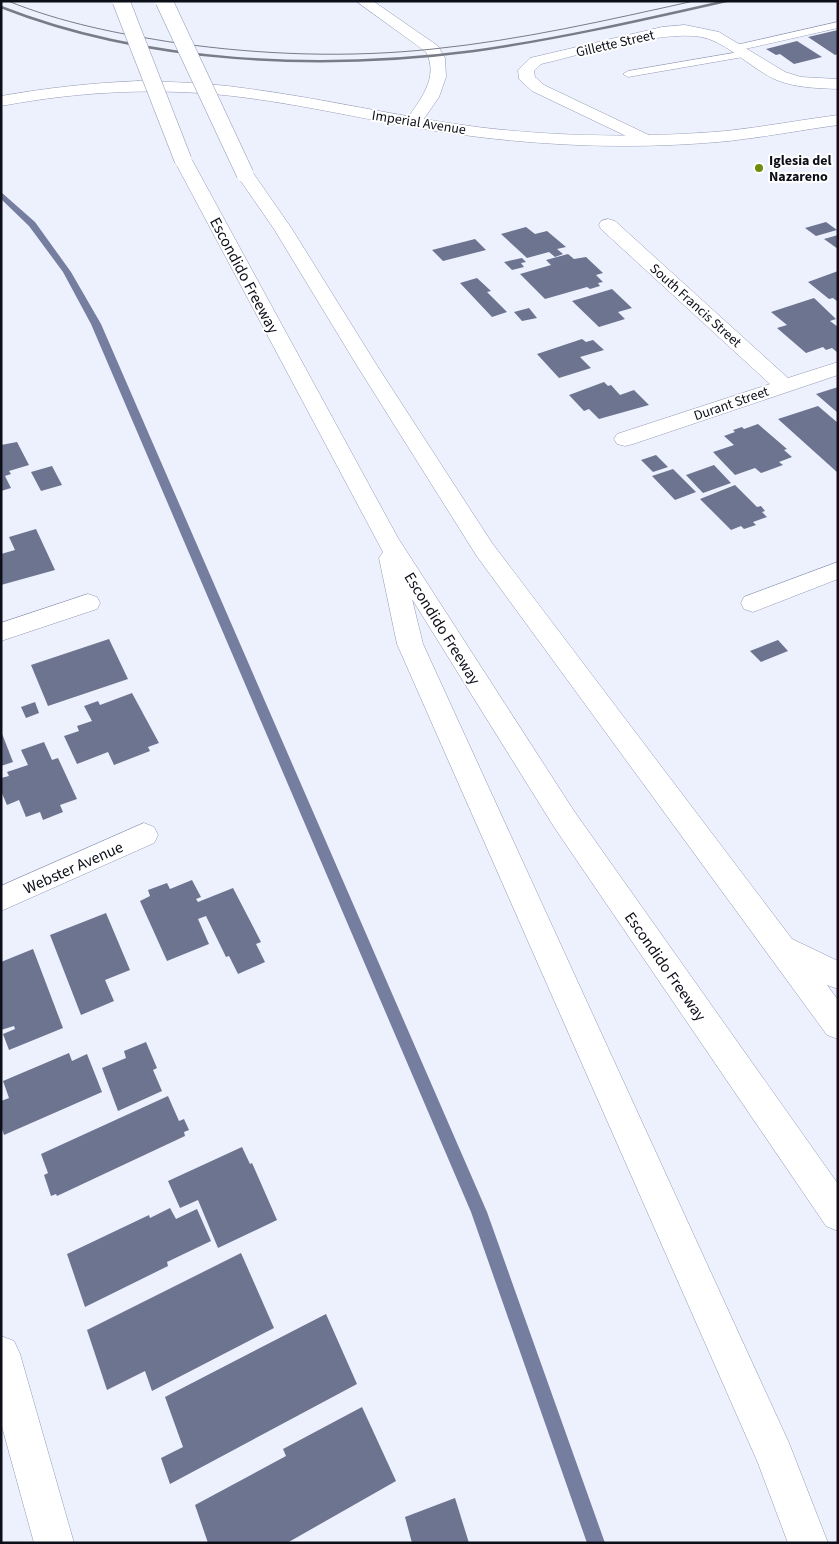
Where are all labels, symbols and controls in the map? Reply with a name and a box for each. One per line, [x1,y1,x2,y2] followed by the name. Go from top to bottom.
[574,25,657,63] street label: Gillette Street
[370,106,467,140] street label: Imperial Avenue
[769,151,831,187] place label: Iglesia del Nazareno
[753,162,765,174] marker: Iglesia del Nazareno
[204,213,284,338] street label: Escondido Freeway
[645,259,746,353] street label: South Francis Street
[691,382,772,426] street label: Durant Street
[399,568,486,689] street label: Escondido Freeway
[20,836,127,900] street label: Webster Avenue
[619,907,711,1026] street label: Escondido Freeway

